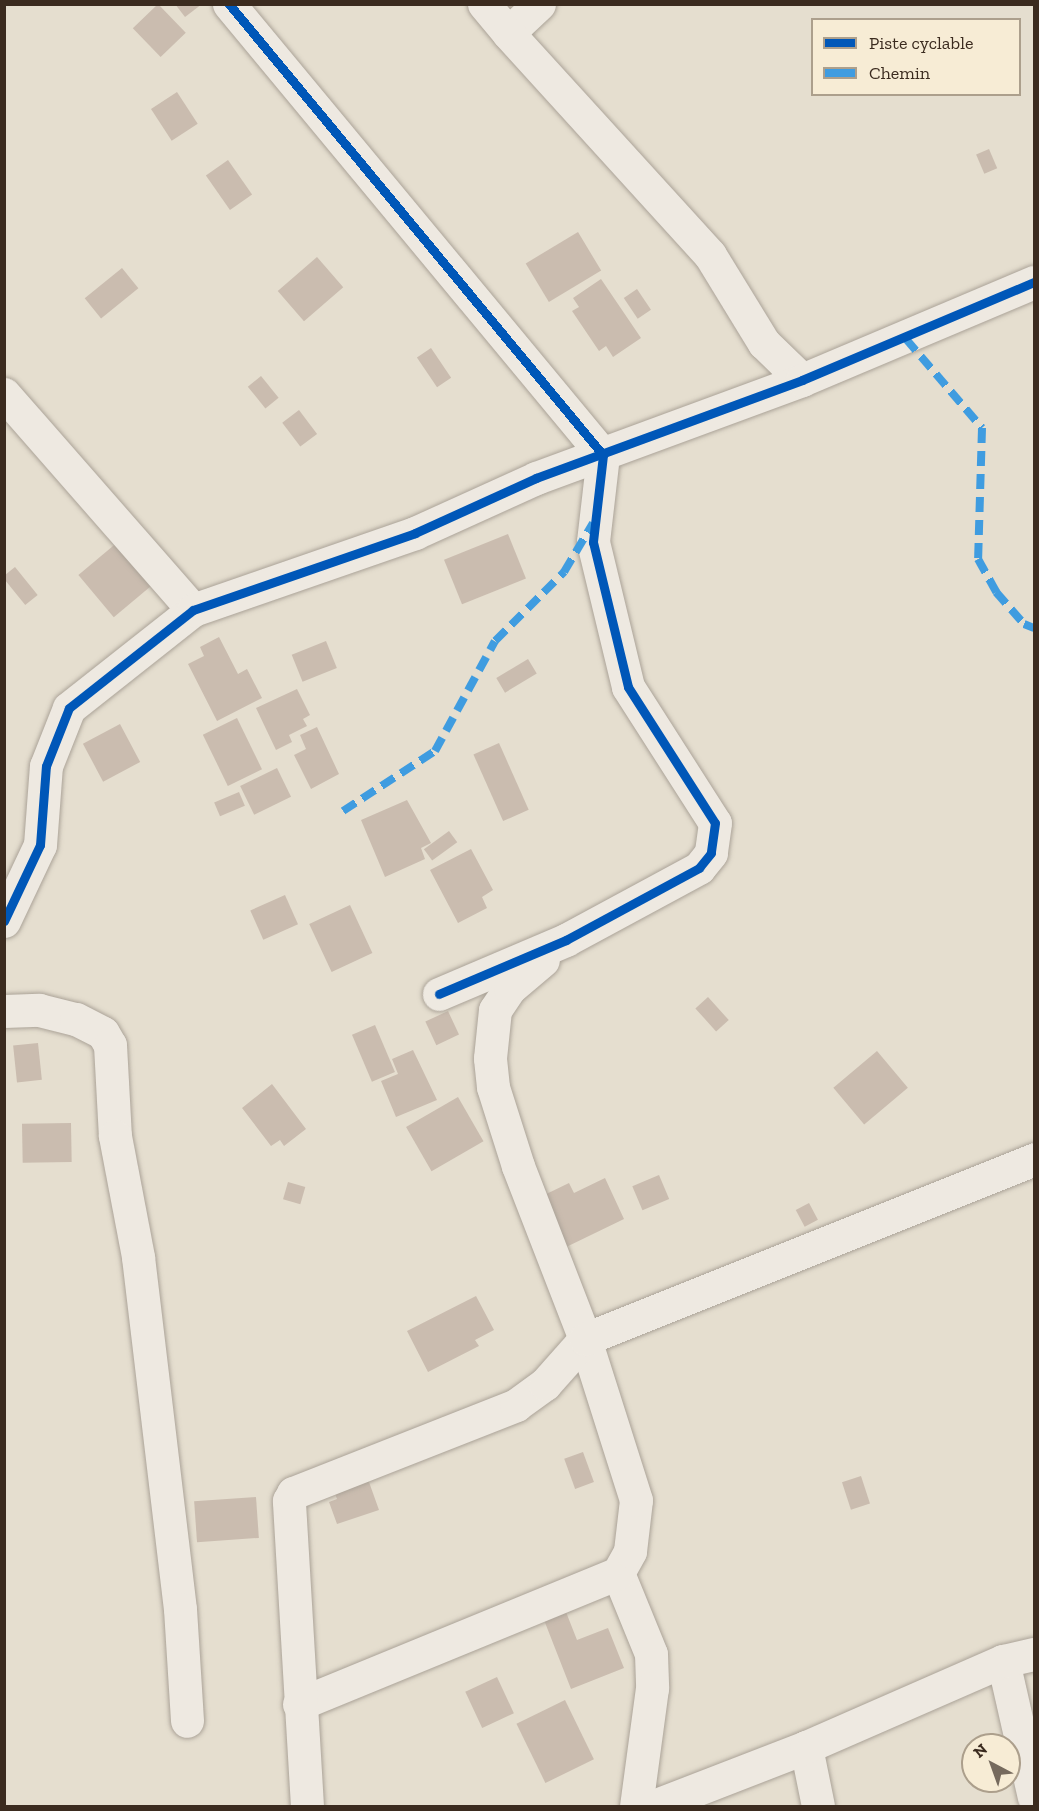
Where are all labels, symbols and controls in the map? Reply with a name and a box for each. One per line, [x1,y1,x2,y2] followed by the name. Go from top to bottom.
[811,18,1021,96] legend
[869,32,973,54] text: Piste cyclable
[869,62,930,84] text: Chemin
[961,1733,1021,1793] north arrow
[969,1739,991,1762] text: N

